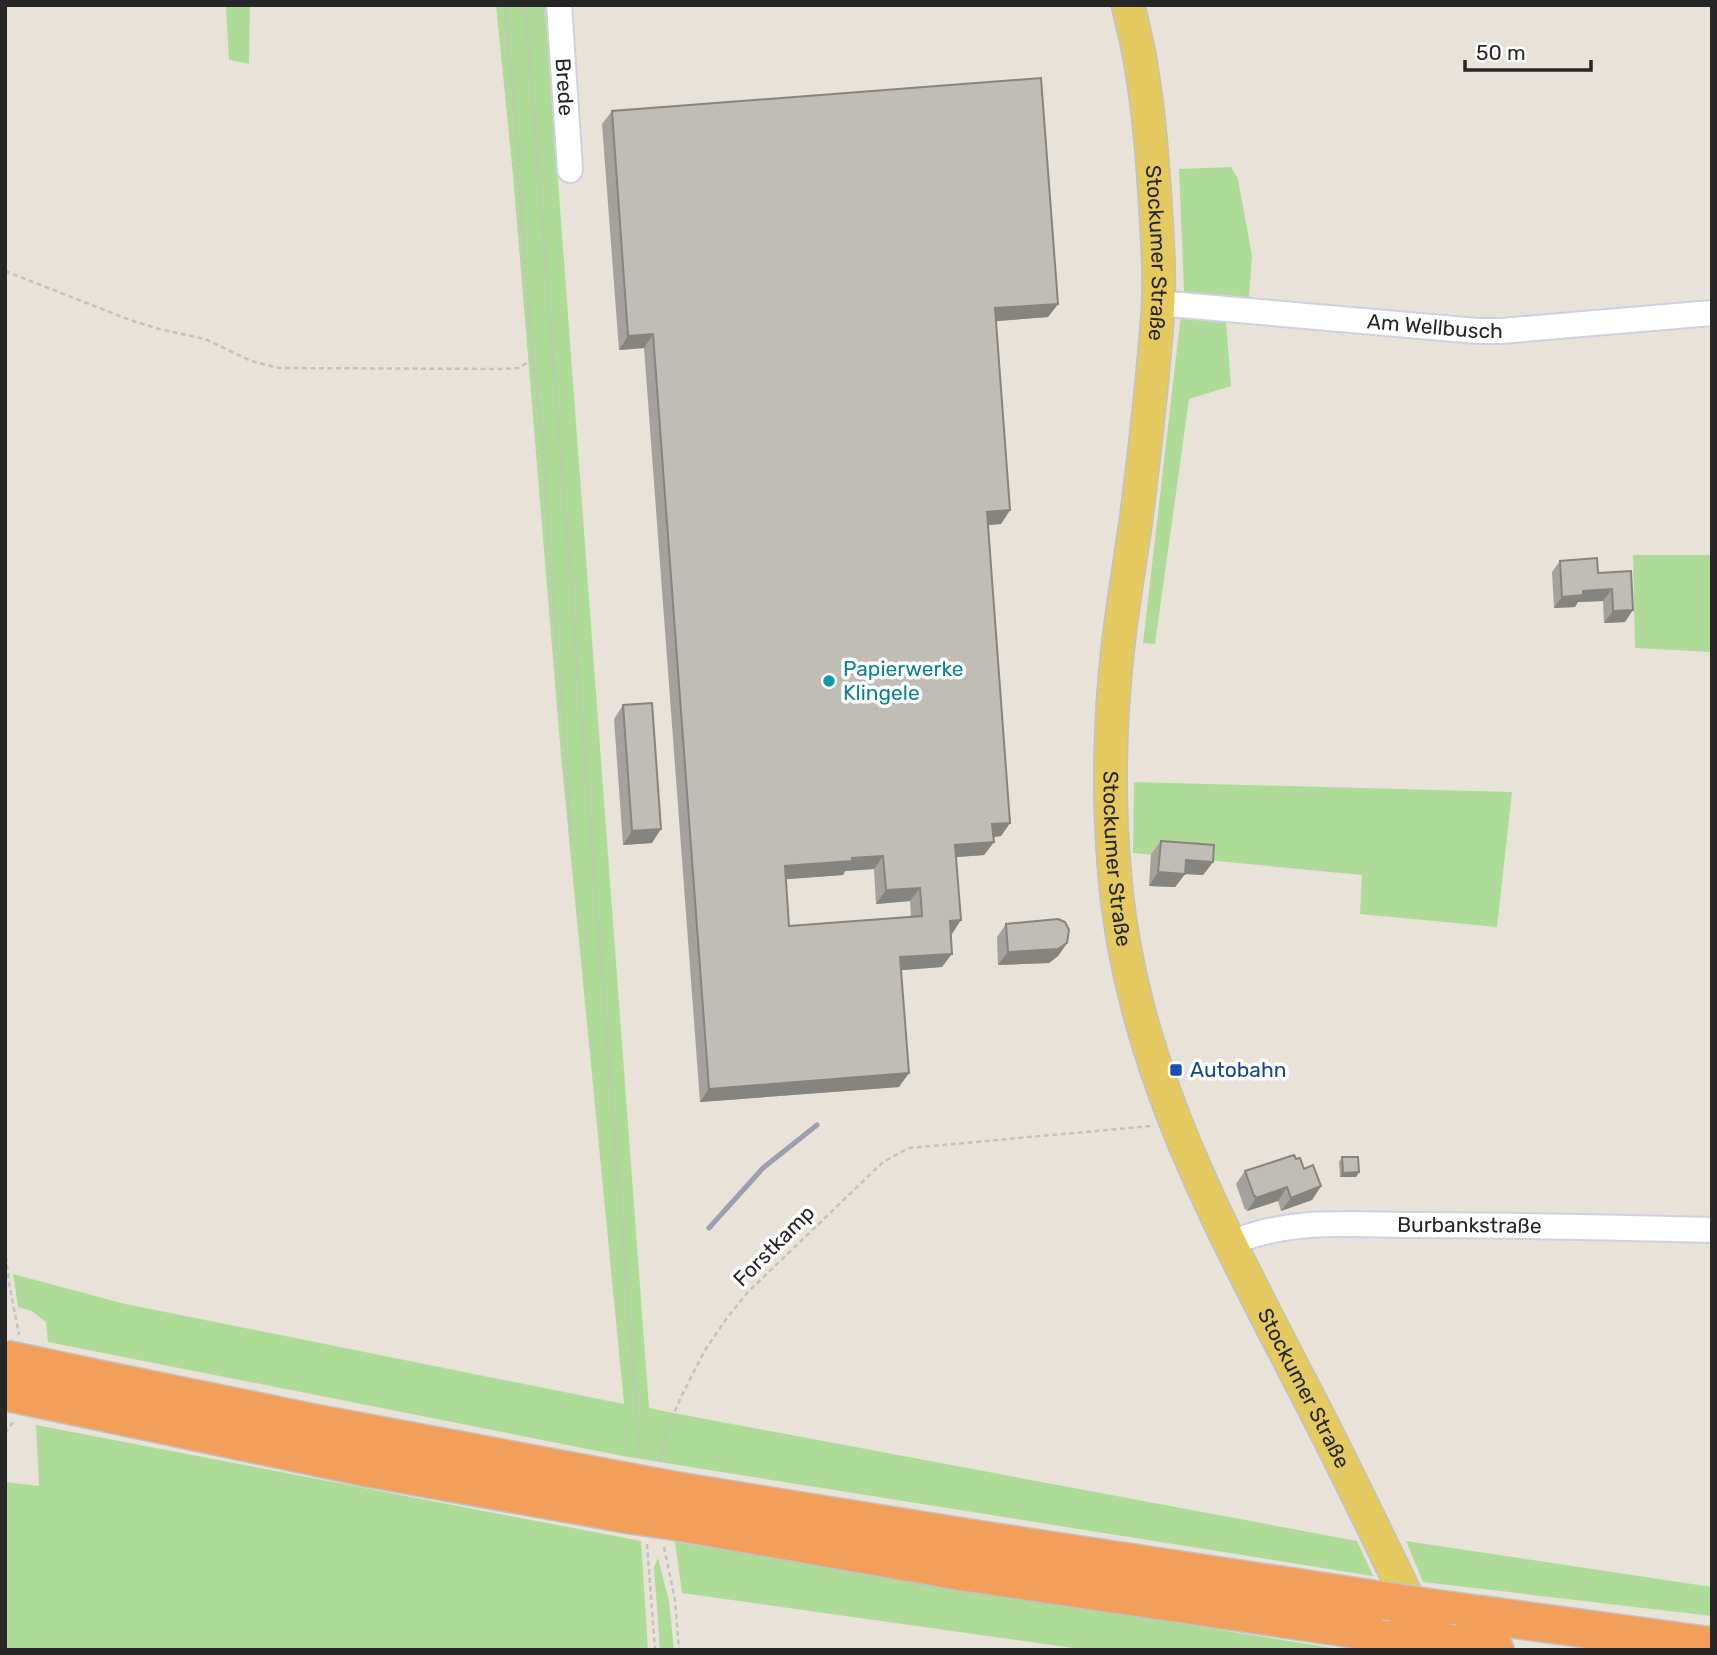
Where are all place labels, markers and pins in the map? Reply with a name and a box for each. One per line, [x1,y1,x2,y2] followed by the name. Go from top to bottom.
[843,656,964,705] place label: Papierwerke Klingele
[821,673,837,689] marker: Papierwerke Klingele
[1190,1057,1286,1082] place label: Autobahn
[1168,1062,1184,1078] marker: Autobahn

